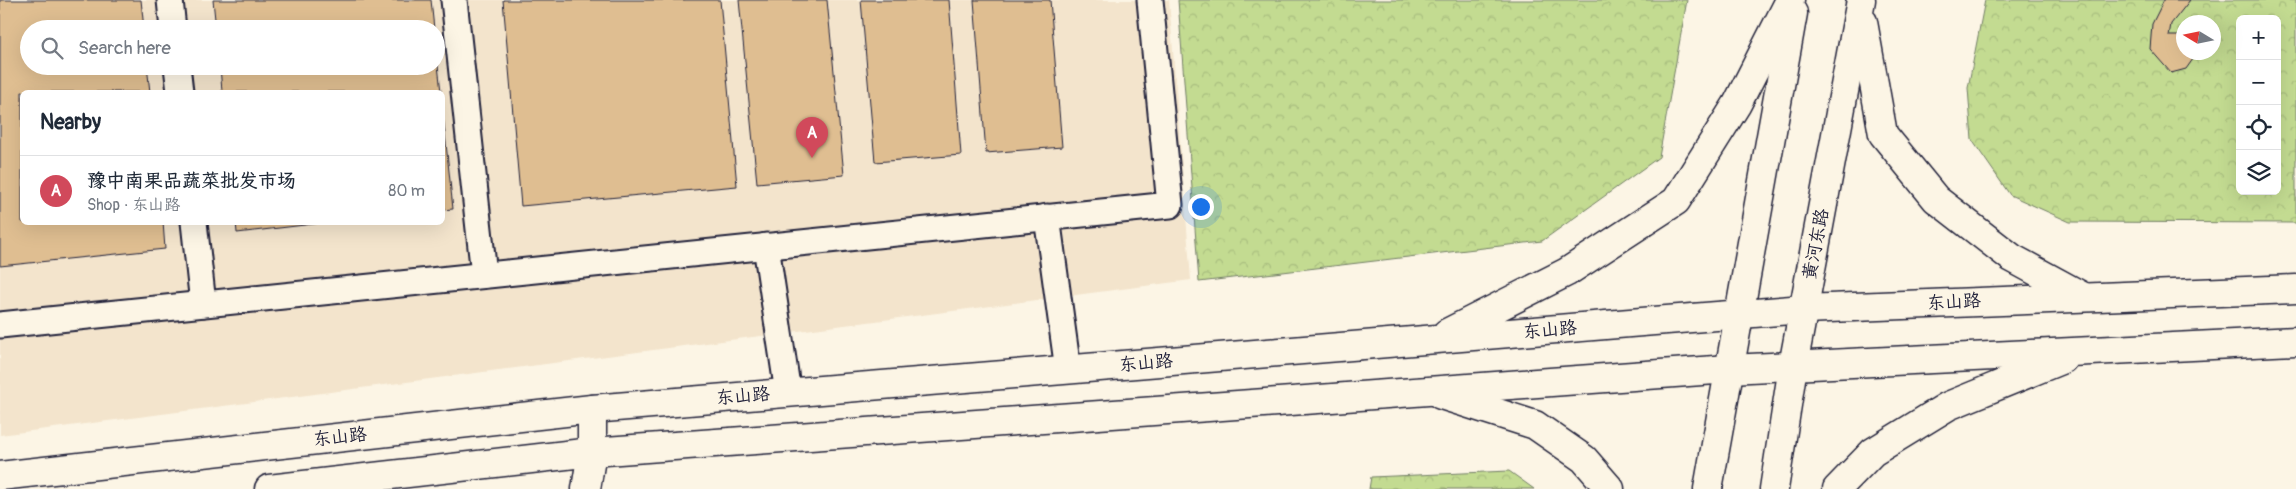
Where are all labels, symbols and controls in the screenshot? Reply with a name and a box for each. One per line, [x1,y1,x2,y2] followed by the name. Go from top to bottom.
[2176,15,2221,60] north arrow
[2236,15,2281,195] map controls
[2236,15,2281,60] button: +
[20,20,445,75] search box
[38,34,66,62] icon: search
[78,36,171,60] text: Search here
[2236,60,2281,105] button: −
[2236,105,2281,150] button: locate
[40,109,101,136] text: Nearby
[796,117,828,158] pin: A
[2236,150,2281,195] button: layers
[87,169,296,193] text: 豫中南果品蔬菜批发市场
[51,181,61,201] text: A
[388,181,425,201] text: 80 m
[1188,194,1214,220] your location
[87,195,180,215] text: Shop · 东山路
[1798,206,1834,282] street label: 黄河东路
[1926,289,1982,315] street label: 东山路
[1522,316,1578,344] street label: 东山路
[1118,349,1174,377] street label: 东山路
[715,382,771,410] street label: 东山路
[312,423,368,451] street label: 东山路

